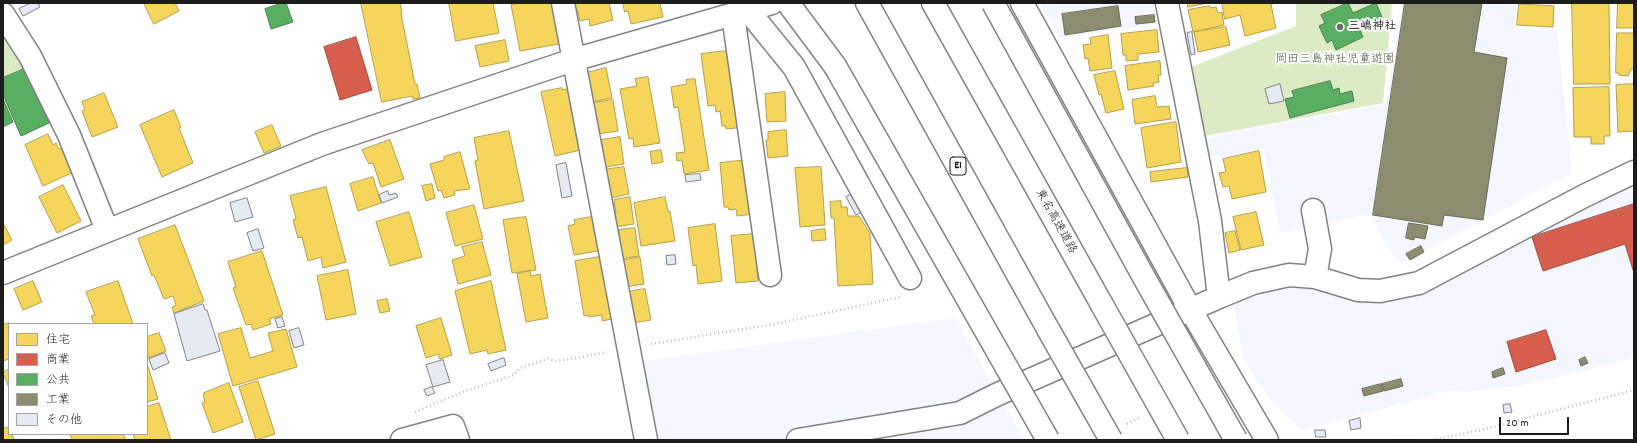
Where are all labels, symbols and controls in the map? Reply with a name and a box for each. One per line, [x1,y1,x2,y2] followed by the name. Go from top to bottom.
[1348,20,1396,34] place label: 三嶋神社
[1335,22,1345,32] marker: 三嶋神社
[1275,53,1395,67] park label: 岡田三島神社児童遊園
[950,157,966,175] road number: E1
[1031,187,1079,257] street label: 東名高速道路
[8,323,148,435] legend
[46,332,70,349] text: 住宅
[46,352,70,369] text: 商業
[46,372,70,389] text: 公共
[46,392,70,409] text: 工業
[1501,409,1571,435] scale bar
[46,412,82,429] text: その他
[1506,415,1529,432] text: 20 m

